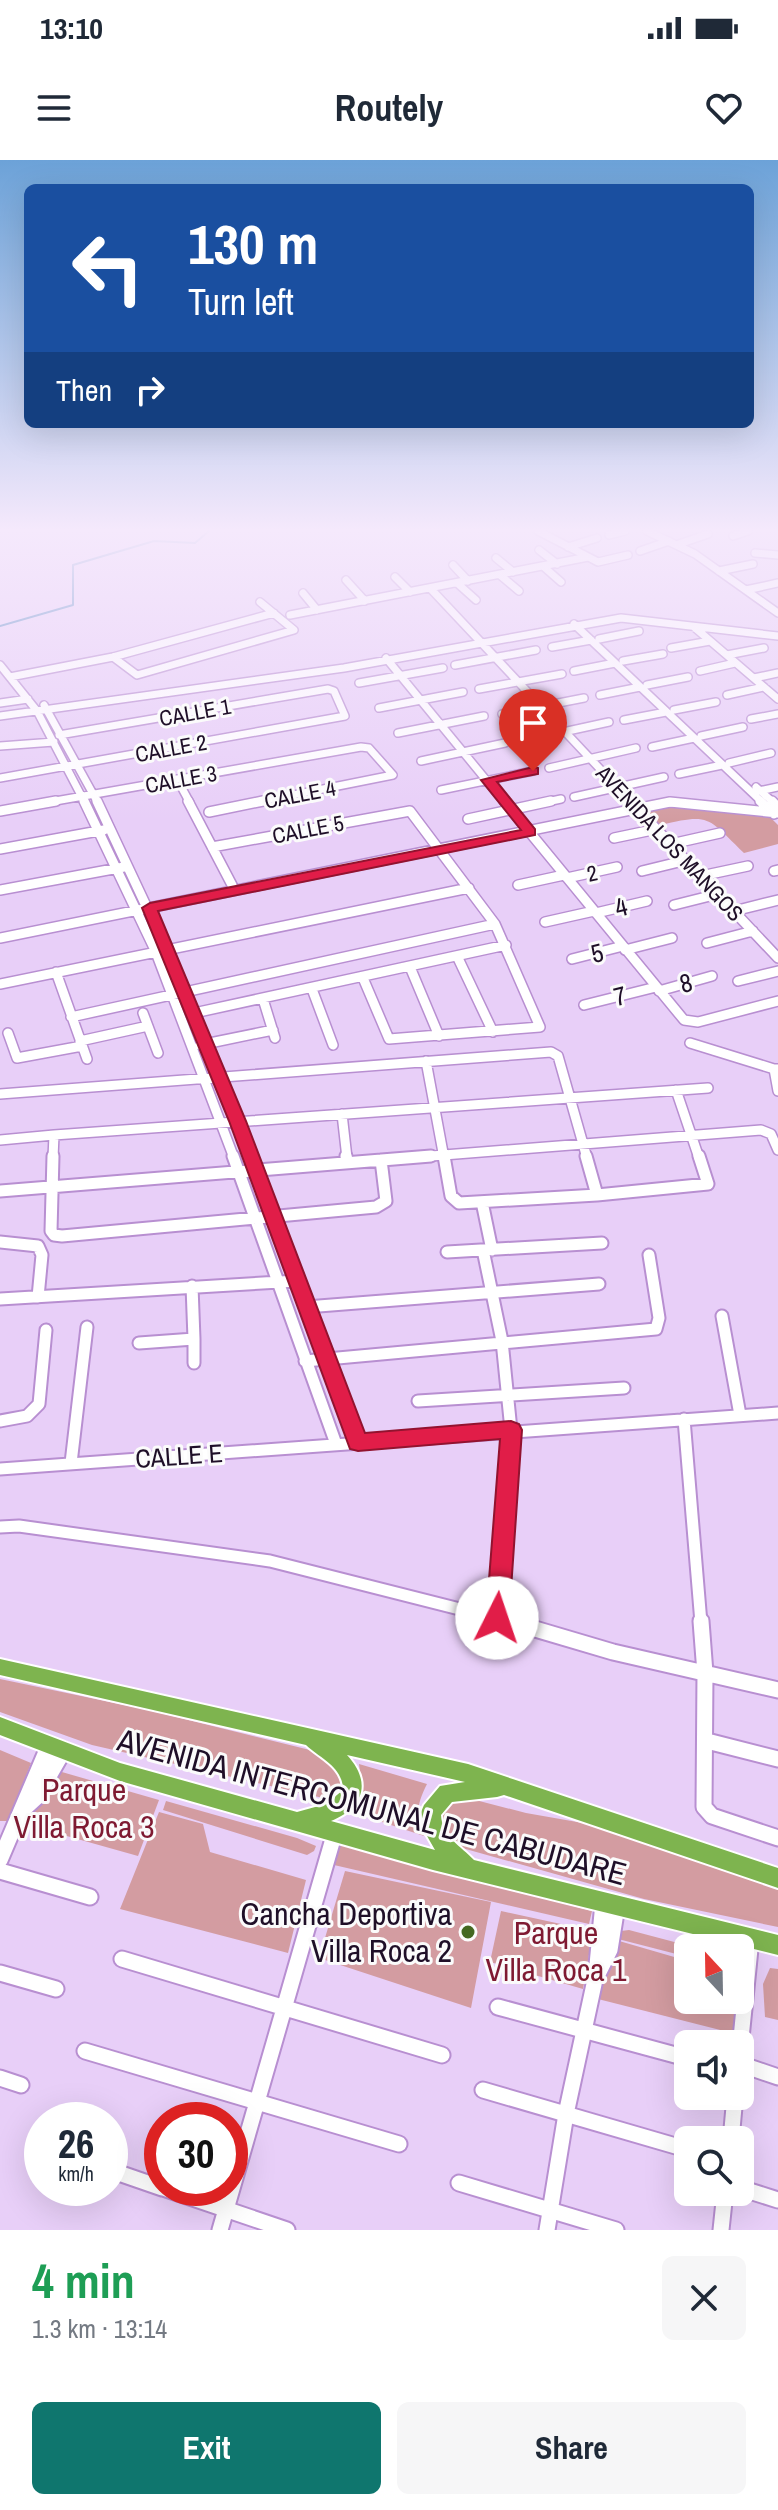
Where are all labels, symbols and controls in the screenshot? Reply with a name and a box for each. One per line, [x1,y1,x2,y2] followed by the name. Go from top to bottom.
[40,8,103,48] text: 13:10
[335,84,443,132] text: Routely
[32,86,76,130] icon: menu
[702,86,746,130] icon: heart
[188,206,318,281] text: 130 m
[56,216,160,320] icon: left
[188,278,294,326] text: Turn left
[128,368,172,412] icon: right
[56,370,112,410] text: Then
[499,689,567,771] pin
[157,691,233,733] street label: CALLE 1
[511,701,555,745] icon: arrive
[133,727,209,769] street label: CALLE 2
[143,758,219,800] street label: CALLE 3
[589,758,750,928] street label: AVENIDA LOS MANGOS
[262,772,338,816] street label: CALLE 4
[270,807,346,851] street label: CALLE 5
[584,857,600,889] street label: 2
[611,888,631,925] street label: 4
[587,934,607,971] street label: 5
[676,964,696,1001] street label: 8
[610,977,630,1014] street label: 7
[134,1435,224,1476] street label: CALLE E
[455,1576,539,1660] position arrow
[112,1718,631,1895] street label: AVENIDA INTERCOMUNAL DE CABUDARE
[13,1768,155,1848] park label: Parque Villa Roca 3
[241,1892,452,1972] place label: Cancha Deportiva Villa Roca 2
[485,1911,627,1991] park label: Parque Villa Roca 1
[459,1923,477,1941] marker: Cancha Deportiva Villa Roca 2
[674,1934,754,2014] north arrow
[674,1934,754,2206] map controls
[674,2030,754,2110] button: sound
[144,2102,248,2206] speed limit sign: 30
[58,2117,94,2170] text: 26
[674,2126,754,2206] button: search
[58,2160,94,2187] text: km/h
[32,2248,135,2313] text: 4 min
[662,2256,746,2340] button: close
[32,2311,167,2346] text: 1.3 km · 13:14
[32,2402,381,2494] button: Exit
[397,2402,746,2494] button: Share

